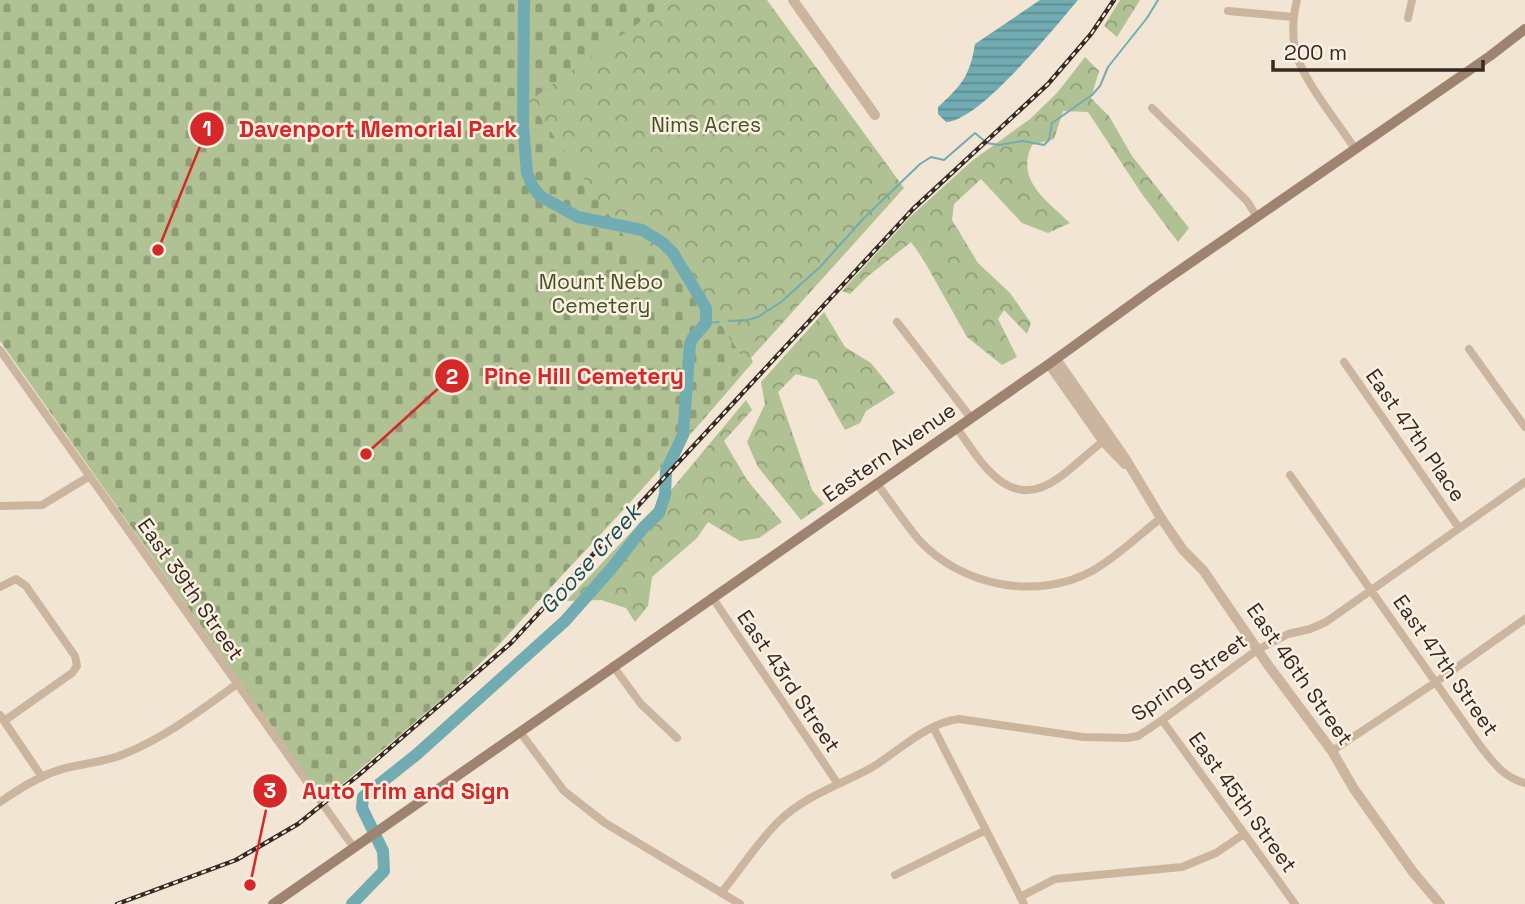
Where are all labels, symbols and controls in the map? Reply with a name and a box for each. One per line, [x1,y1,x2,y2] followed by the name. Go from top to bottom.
[1273,28,1483,72] scale bar
[1284,39,1347,66] text: 200 m
[189,107,531,151] callout: Davenport Memorial Park
[651,111,761,138] park label: Nims Acres
[239,114,517,144] text: Davenport Memorial Park
[202,115,212,142] text: 1
[539,268,663,319] park label: Mount Nebo Cemetery
[435,354,698,398] callout: Pine Hill Cemetery
[484,361,684,391] text: Pine Hill Cemetery
[446,363,458,390] text: 2
[1360,363,1472,507] street label: East 47th Place
[817,396,961,508] street label: Eastern Avenue
[533,496,649,620] water label: Goose Creek
[132,513,250,665] street label: East 39th Street
[1387,589,1505,741] street label: East 47th Street
[1241,598,1359,750] street label: East 46th Street
[731,605,847,757] street label: East 43rd Street
[1126,627,1252,727] street label: Spring Street
[1183,726,1303,878] street label: East 45th Street
[253,769,524,813] callout: Auto Trim and Sign
[302,776,510,806] text: Auto Trim and Sign
[264,777,276,804] text: 3

